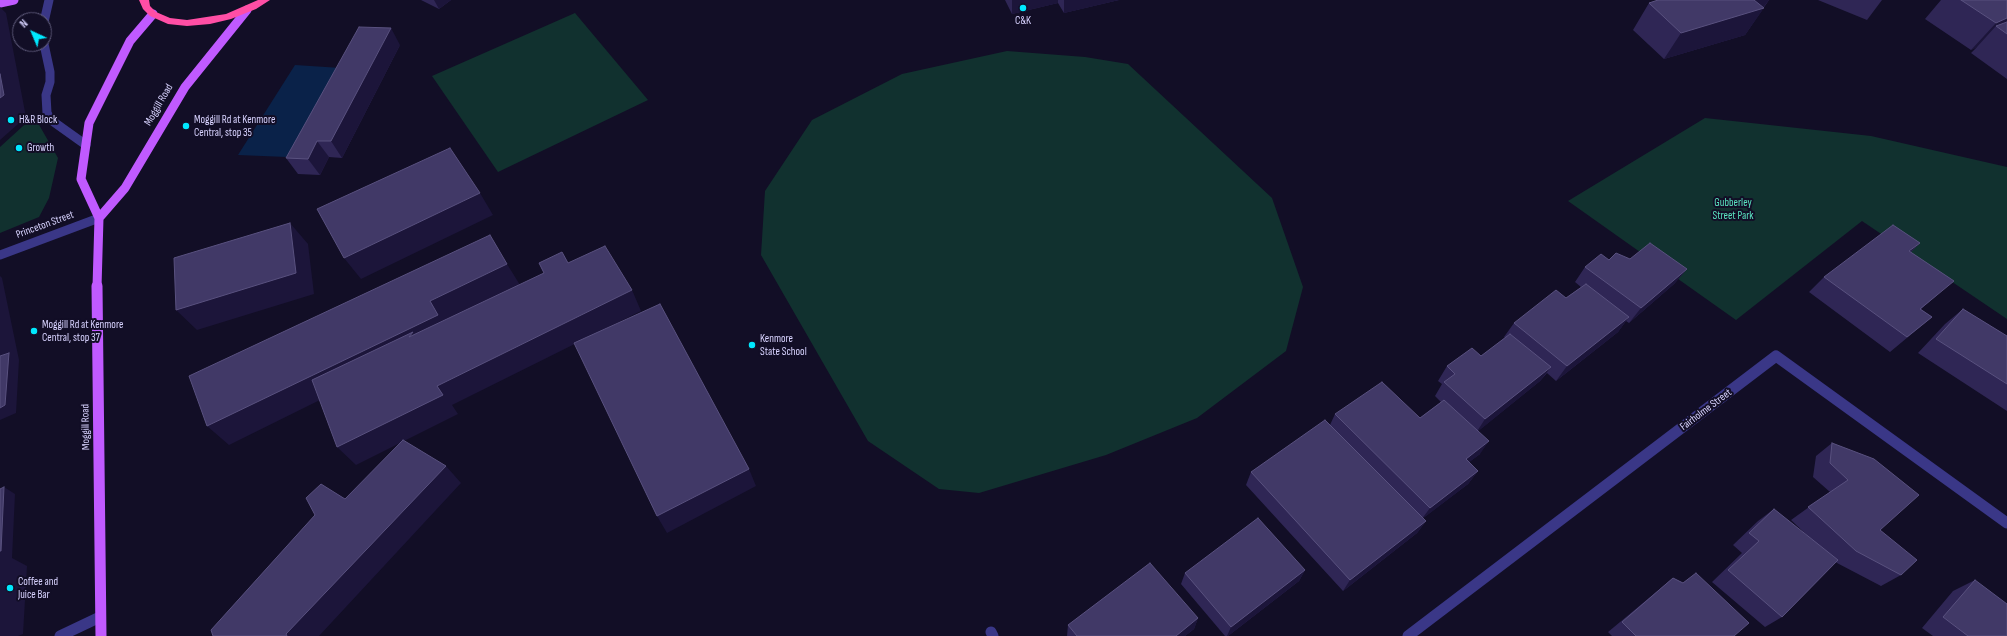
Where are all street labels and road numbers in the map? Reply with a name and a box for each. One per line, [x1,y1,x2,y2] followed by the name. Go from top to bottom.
[142,82,176,128] street label: Moggill Road
[14,208,76,242] street label: Princeton Street
[1678,386,1734,434] street label: Fairholme Street
[79,404,93,450] street label: Moggill Road

